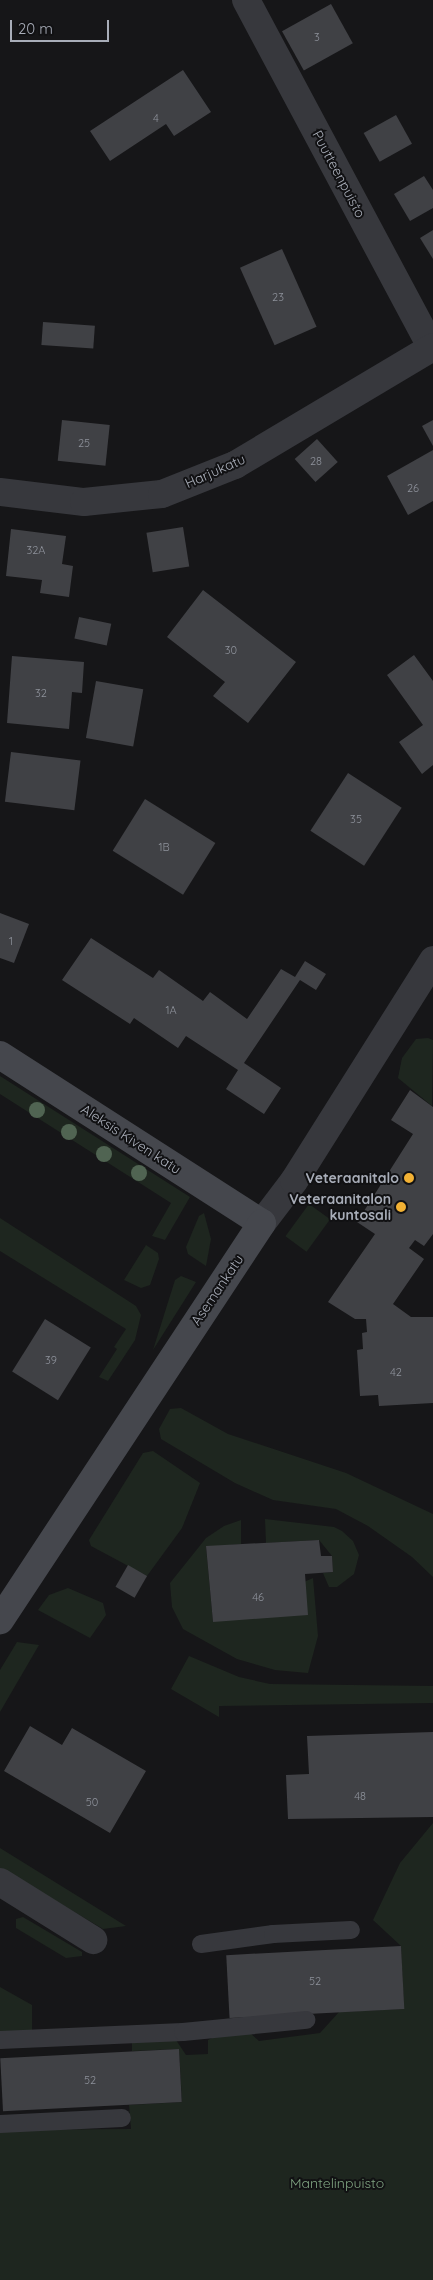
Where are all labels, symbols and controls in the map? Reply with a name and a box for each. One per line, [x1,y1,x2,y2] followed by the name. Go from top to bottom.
[12,10,111,42] scale bar
[18,19,53,38] text: 20 m
[314,30,320,44] house number: 3
[153,111,159,125] house number: 4
[309,127,369,221] street label: Puutteenpuisto
[272,290,284,304] house number: 23
[78,436,90,450] house number: 25
[182,450,248,492] street label: Harjukatu
[310,454,322,468] house number: 28
[407,481,419,495] house number: 26
[27,543,45,557] house number: 32A
[225,643,237,657] house number: 30
[35,686,47,700] house number: 32
[350,812,362,826] house number: 35
[158,840,170,854] house number: 1B
[9,934,13,948] house number: 1
[165,1003,177,1017] house number: 1A
[78,1100,184,1178] street label: Aleksis Kiven katu
[305,1170,399,1186] place label: Veteraanitalo
[403,1172,415,1184] marker: Veteraanitalo
[289,1191,391,1224] place label: Veteraanitalon kuntosali
[395,1201,407,1213] marker: Veteraanitalon kuntosali
[187,1252,247,1328] street label: Asemankatu
[45,1353,57,1367] house number: 39
[390,1365,402,1379] house number: 42
[252,1590,264,1604] house number: 46
[354,1789,366,1803] house number: 48
[86,1795,98,1809] house number: 50
[309,1974,321,1988] house number: 52
[84,2073,96,2087] house number: 52
[290,2175,384,2191] park label: Mantelinpuisto

